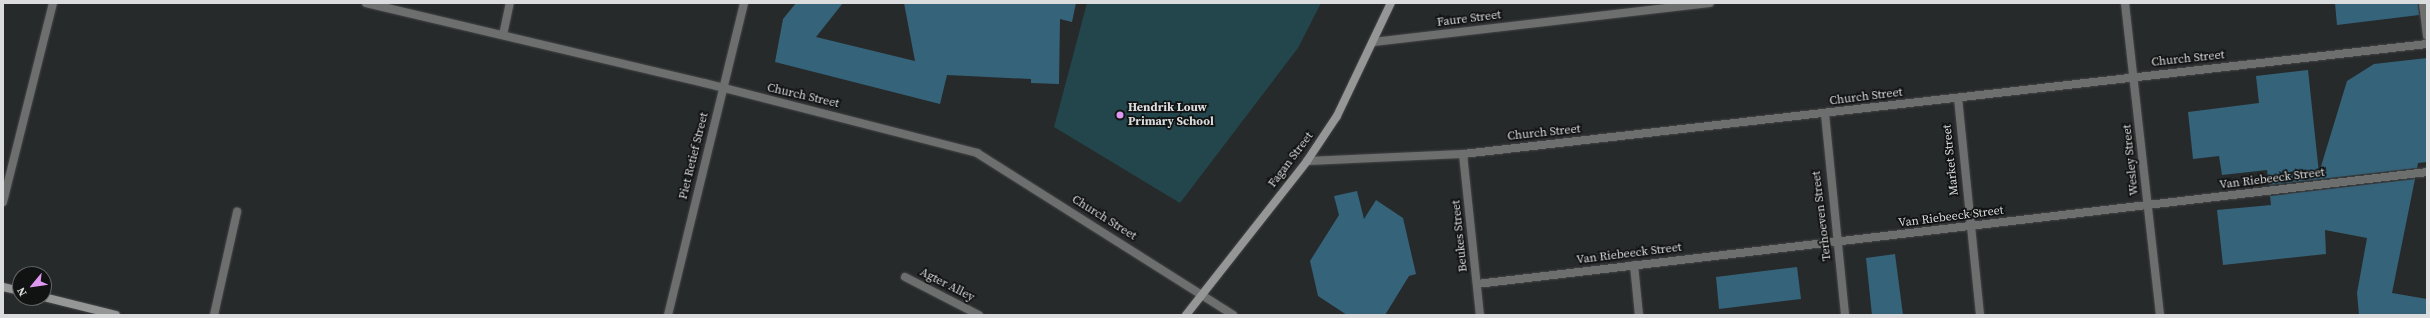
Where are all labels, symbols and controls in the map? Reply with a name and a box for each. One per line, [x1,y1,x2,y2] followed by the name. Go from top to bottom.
[1436,8,1502,30] street label: Faure Street
[2151,48,2225,70] street label: Church Street
[766,81,840,111] street label: Church Street
[1829,85,1903,109] street label: Church Street
[1128,101,1214,129] place label: Hendrik Louw Primary School
[1115,110,1125,120] marker: Hendrik Louw Primary School
[676,111,712,201] street label: Piet Retief Street
[1507,122,1581,144] street label: Church Street
[1940,124,1962,196] street label: Market Street
[2120,124,2142,196] street label: Wesley Street
[1266,129,1316,191] street label: Fagan Street
[2219,165,2325,193] street label: Van Riebeeck Street
[1809,170,1835,262] street label: Terhoeven Street
[1069,192,1139,244] street label: Church Street
[1449,199,1471,273] street label: Beukes Street
[1898,203,2004,231] street label: Van Riebeeck Street
[1576,240,1682,268] street label: Van Riebeeck Street
[917,265,977,305] street label: Agter Alley
[12,266,52,306] north arrow
[13,284,30,299] text: N

